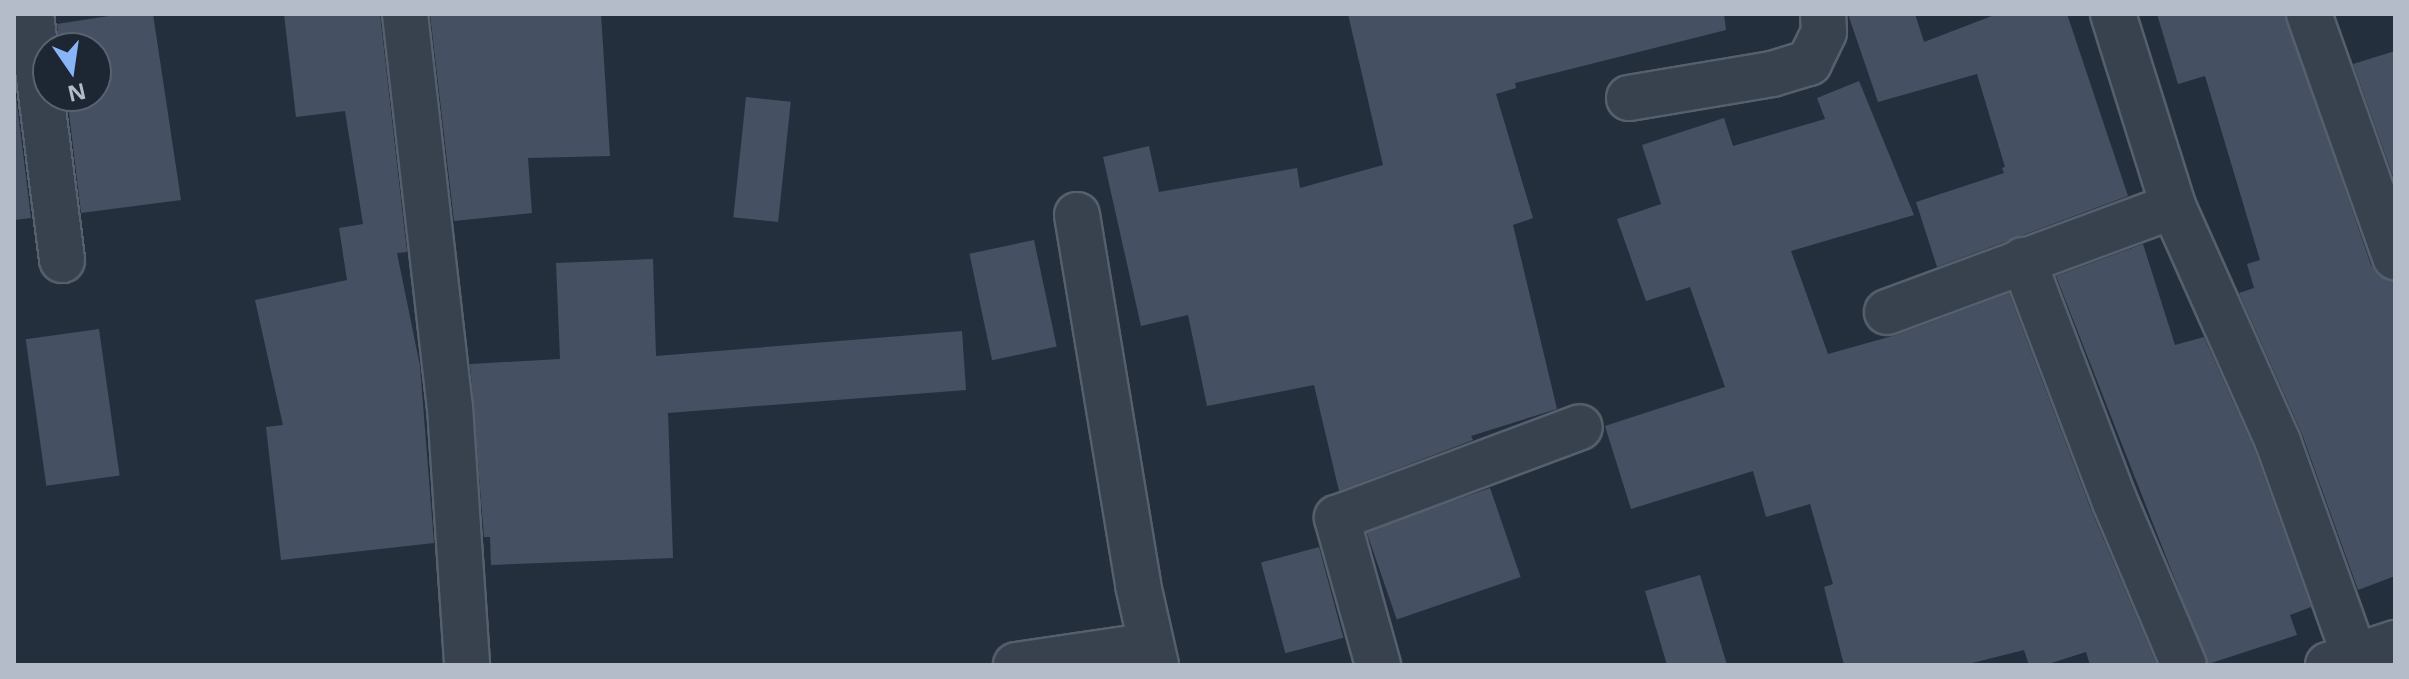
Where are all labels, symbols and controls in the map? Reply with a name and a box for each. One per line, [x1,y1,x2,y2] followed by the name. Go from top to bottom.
[32,32,112,112] north arrow
[65,77,89,110] text: N

